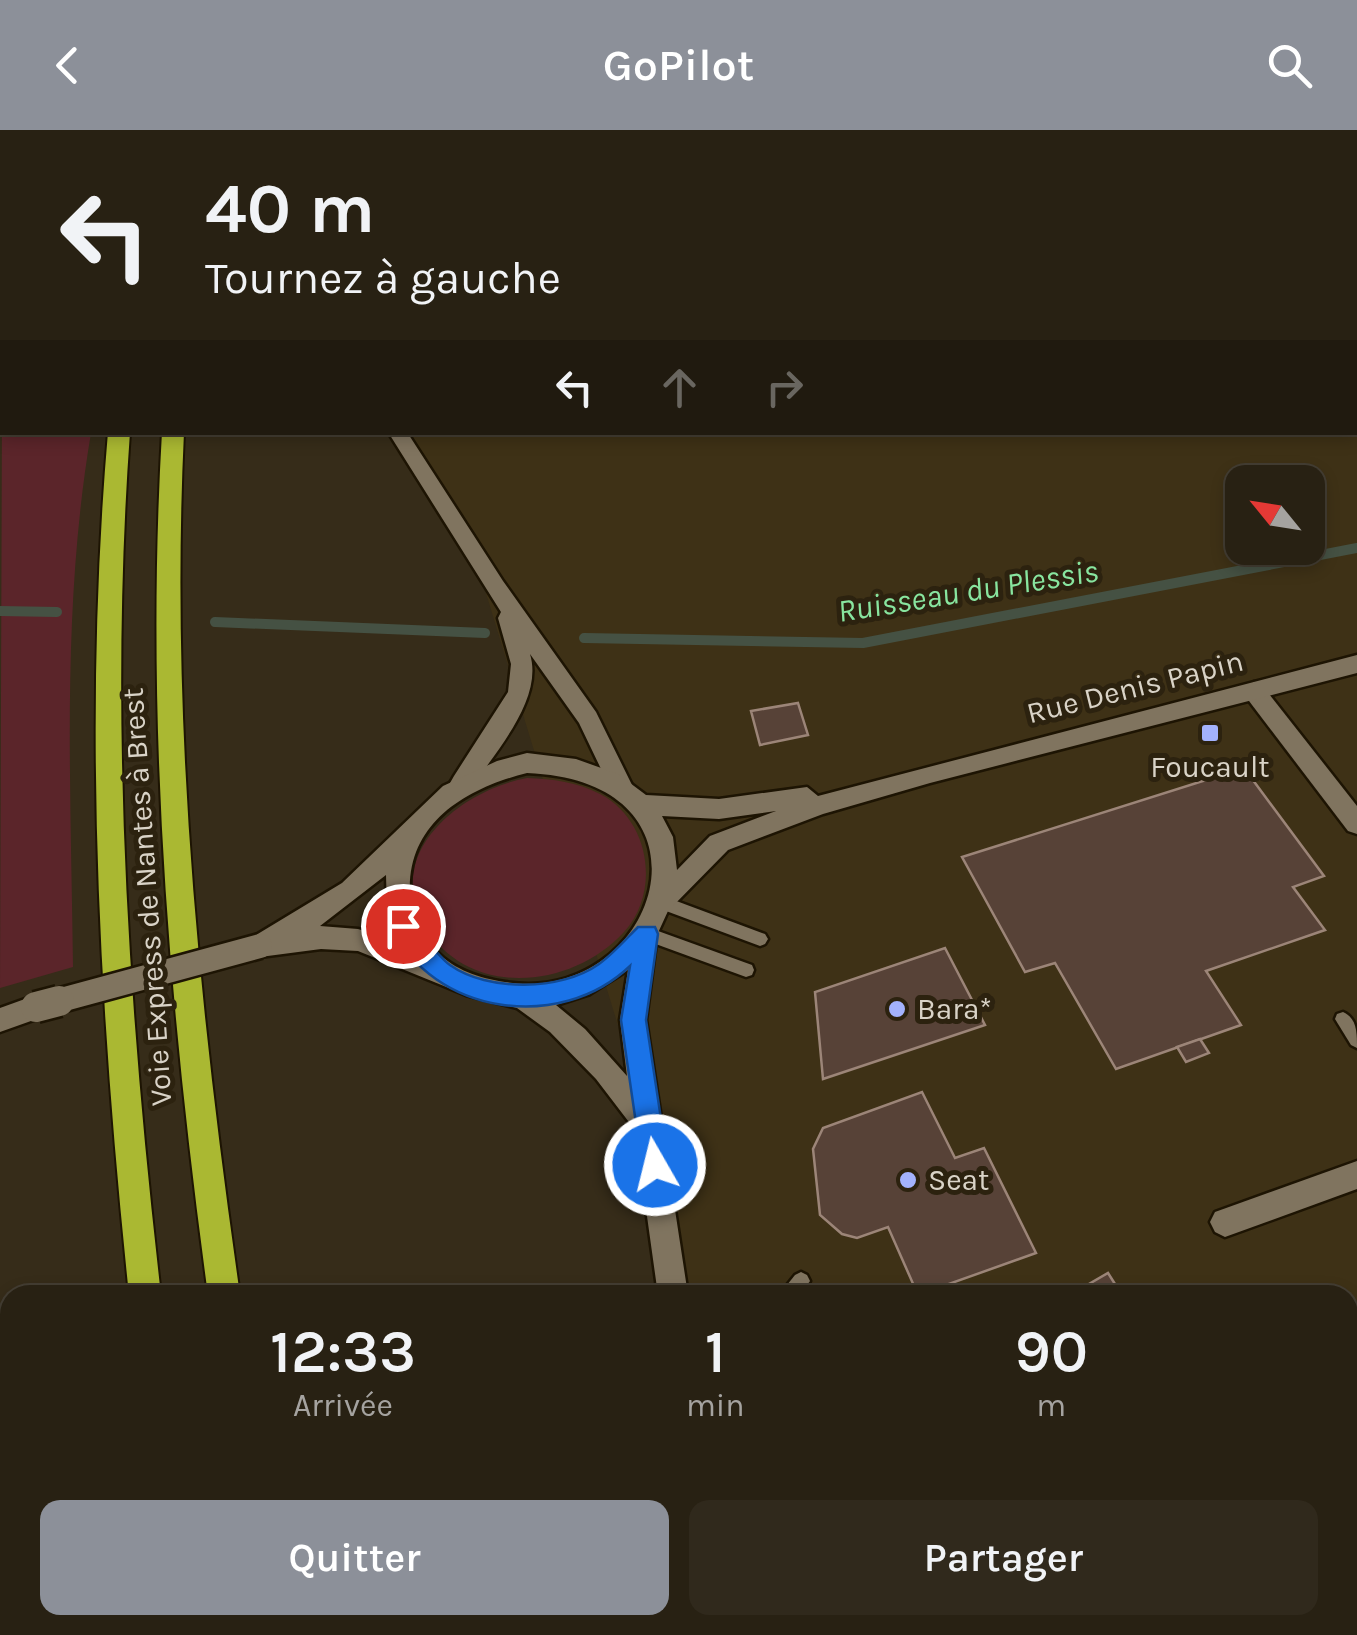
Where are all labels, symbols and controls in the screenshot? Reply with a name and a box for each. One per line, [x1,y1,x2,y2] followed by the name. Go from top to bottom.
[40,38,95,93] icon: back
[1262,38,1317,93] icon: search
[603,39,754,91] text: GoPilot
[205,168,375,250] text: 40 m
[40,170,170,300] icon: left
[205,252,561,304] text: Tournez à gauche
[547,360,602,415] icon: left
[652,360,707,415] icon: ahead
[757,360,812,415] icon: right
[1225,465,1325,565] north arrow
[1225,465,1325,565] map controls
[835,552,1101,630] water label: Ruisseau du Plessis
[1023,643,1247,731] street label: Rue Denis Papin
[114,687,180,1107] street label: Voie Express de Nantes à Brest
[1199,722,1221,744] marker: Foucault
[1150,749,1270,785] place label: Foucault
[361,884,446,969] pin
[376,899,431,954] icon: arrive
[917,991,992,1027] place label: Bara*
[886,998,908,1020] marker: Bara*
[603,1113,707,1217] position arrow
[928,1162,989,1198] place label: Seat
[897,1169,919,1191] marker: Seat
[270,1317,416,1387] text: 12:33
[705,1317,726,1387] text: 1
[1015,1317,1088,1387] text: 90
[293,1387,393,1424] text: Arrivée
[686,1387,745,1424] text: min
[1036,1387,1066,1424] text: m
[40,1500,669,1615] button: Quitter
[689,1500,1318,1615] button: Partager

